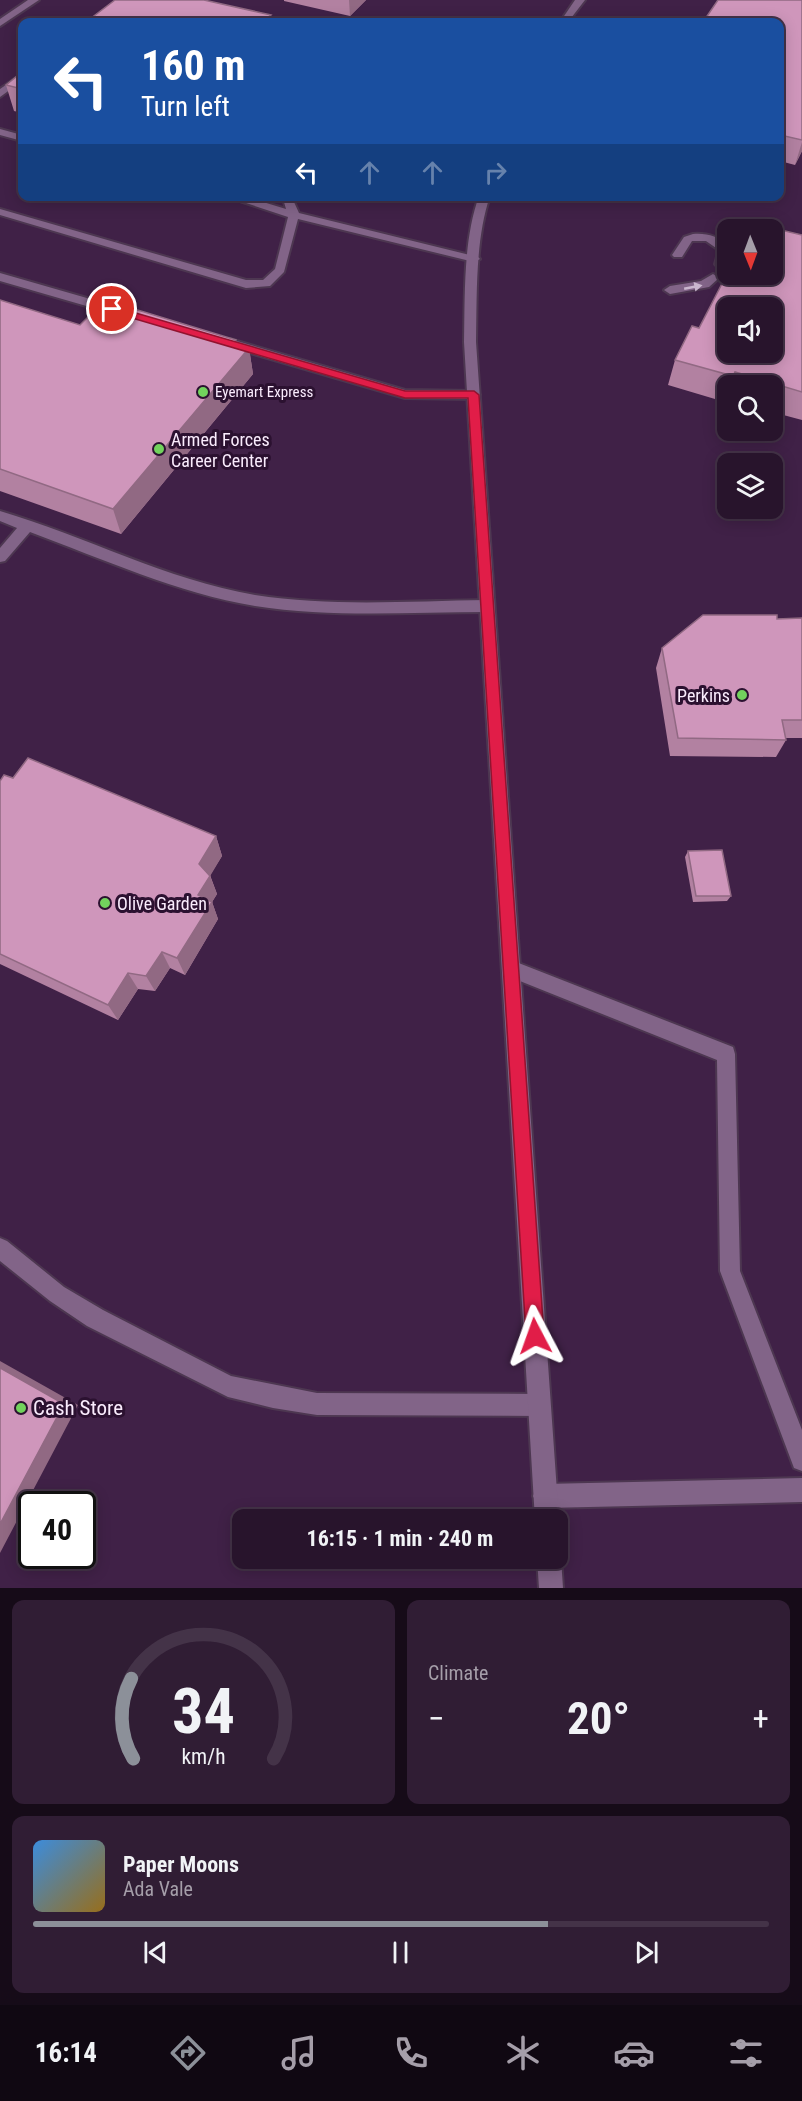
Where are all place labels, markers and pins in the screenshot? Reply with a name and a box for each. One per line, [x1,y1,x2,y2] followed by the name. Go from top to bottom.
[86,283,137,334] pin
[215,383,313,401] place label: Eyemart Express
[196,385,210,399] marker: Eyemart Express
[171,429,270,471] place label: Armed Forces Career Center
[152,442,166,456] marker: Armed Forces Career Center
[677,685,730,706] place label: Perkins
[735,688,749,702] marker: Perkins
[117,893,207,914] place label: Olive Garden
[98,896,112,910] marker: Olive Garden
[33,1396,123,1420] place label: Cash Store
[14,1401,28,1415] marker: Cash Store

